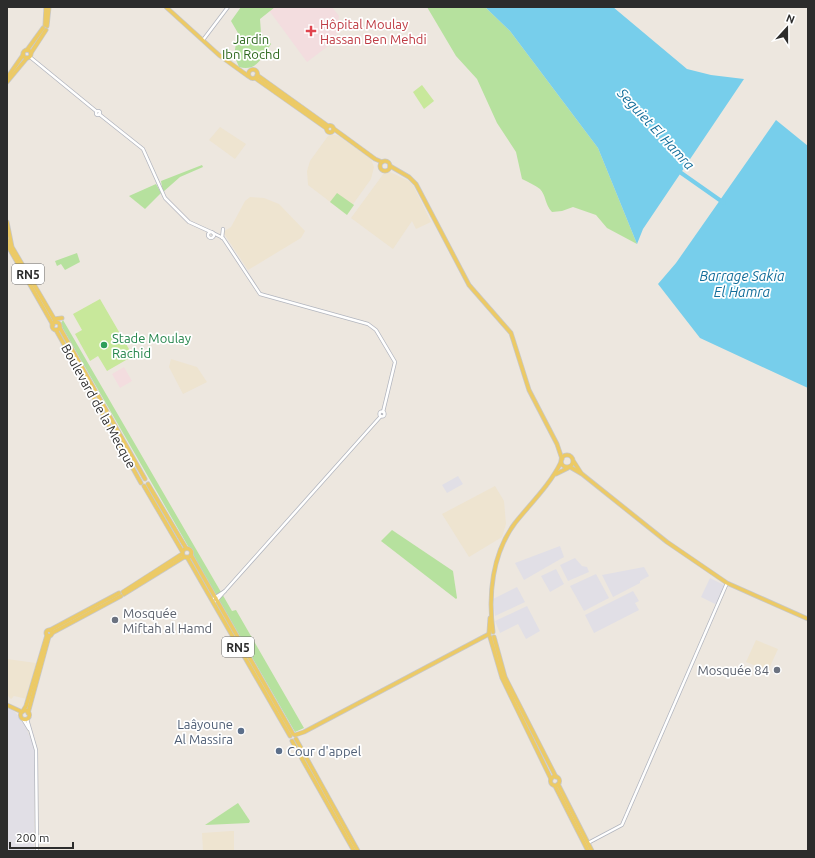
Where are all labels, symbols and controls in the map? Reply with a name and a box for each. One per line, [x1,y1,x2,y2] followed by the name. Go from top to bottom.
[767,8,807,48] north arrow
[785,12,797,26] text: N
[320,17,427,46] place label: Hôpital Moulay Hassan Ben Mehdi
[305,25,317,37] marker: Hôpital Moulay Hassan Ben Mehdi
[222,32,280,61] park label: Jardin Ibn Rochd
[614,84,698,173] water label: Seguiet El Hamra
[12,264,44,284] road number: RN5
[699,268,785,300] water label: Barrage Sakia El Hamra
[112,331,191,360] place label: Stade Moulay Rachid
[99,340,109,350] marker: Stade Moulay Rachid
[59,341,139,471] street label: Boulevard de la Mecque
[123,606,212,635] place label: Mosquée Miftah al Hamd
[110,615,120,625] marker: Mosquée Miftah al Hamd
[222,637,254,657] road number: RN5
[697,663,769,677] place label: Mosquée 84
[772,665,782,675] marker: Mosquée 84
[174,717,233,746] place label: Laâyoune Al Massira
[236,726,246,736] marker: Laâyoune Al Massira
[287,744,362,758] place label: Cour d'appel
[274,746,284,756] marker: Cour d'appel
[10,824,73,850] scale bar
[16,831,49,844] text: 200 m

